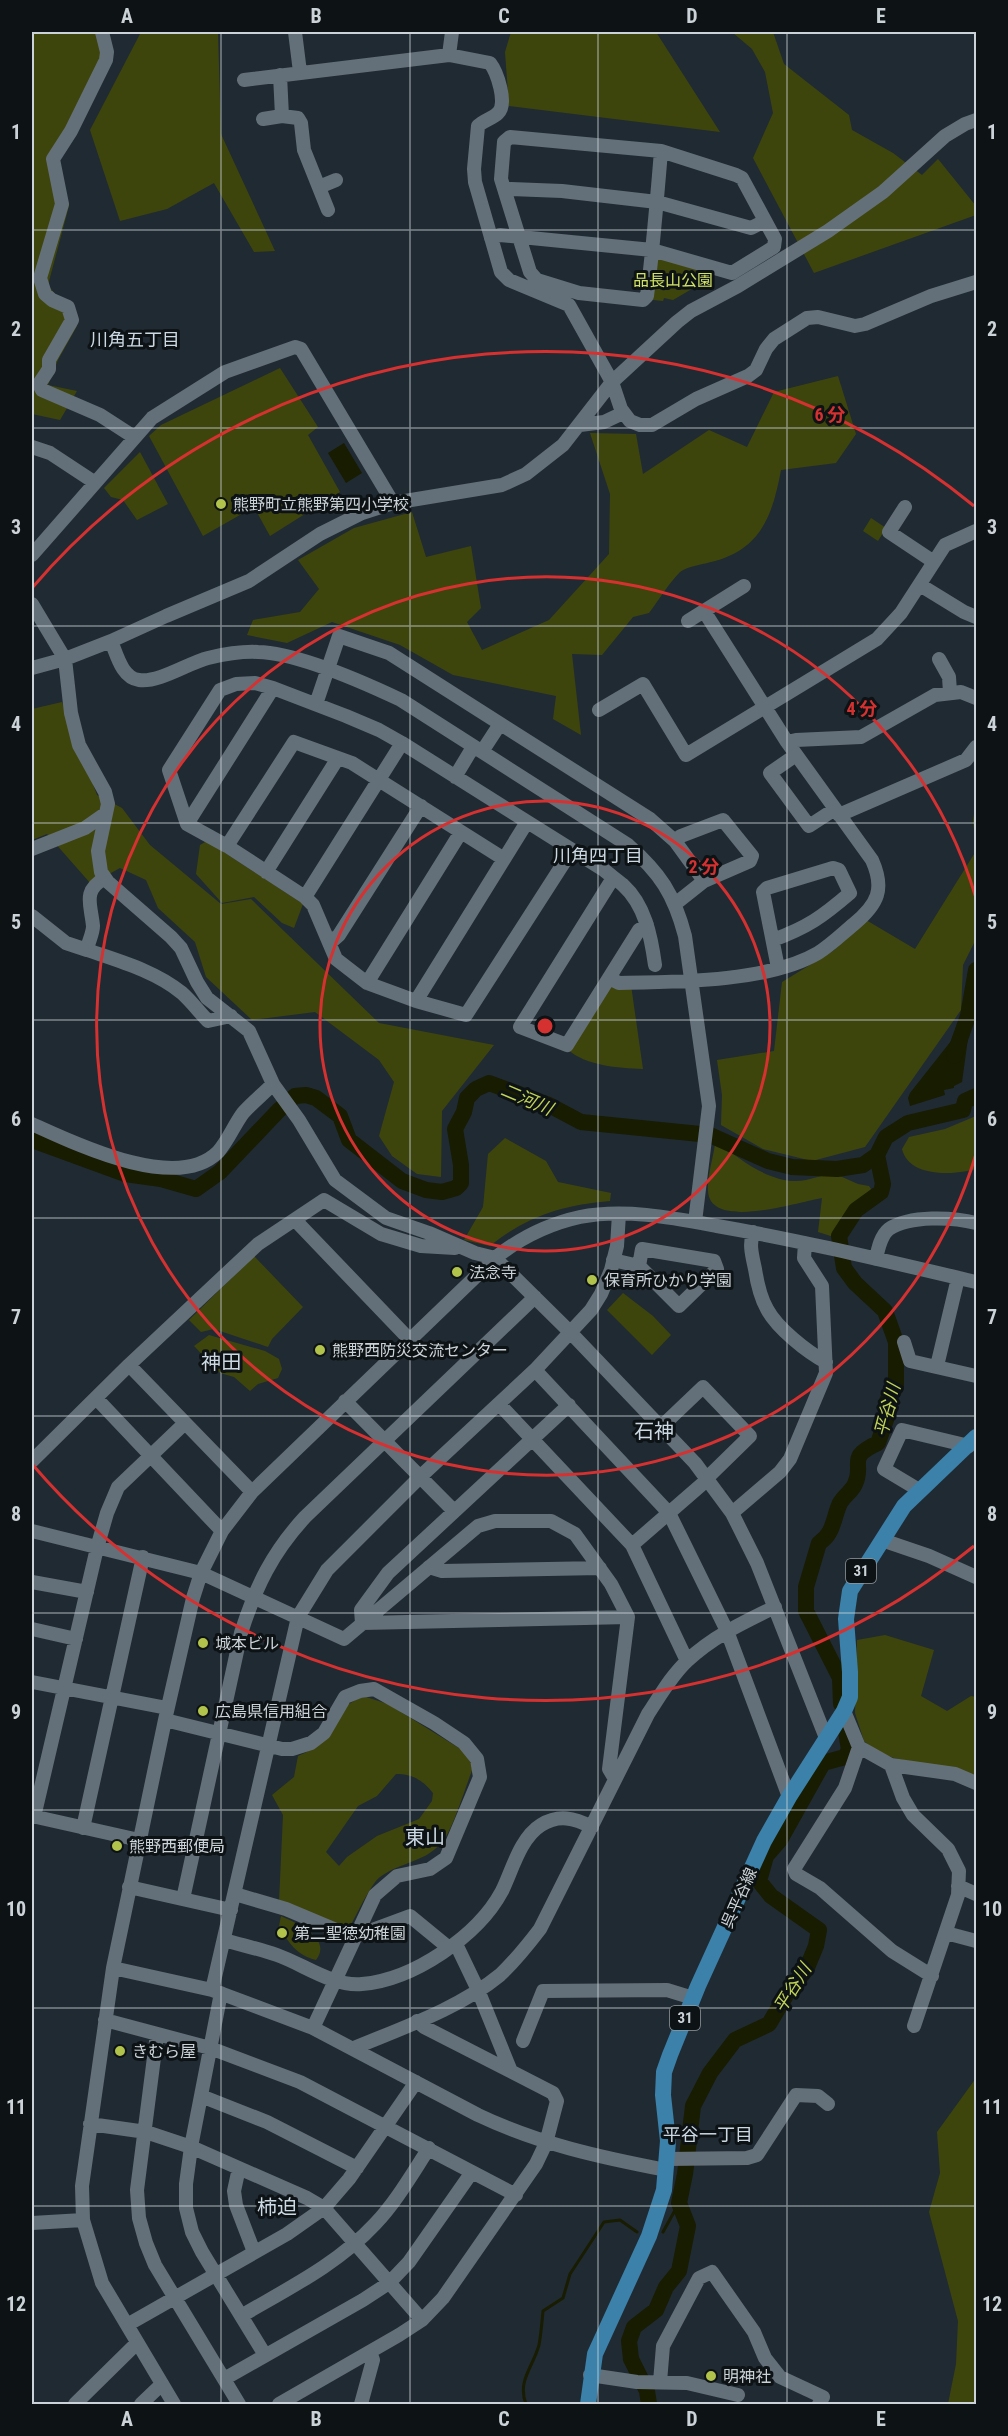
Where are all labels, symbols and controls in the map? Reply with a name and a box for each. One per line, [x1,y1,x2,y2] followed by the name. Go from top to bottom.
[121,4,133,28] text: A
[310,4,322,28] text: B
[498,4,510,28] text: C
[686,4,698,28] text: D
[876,4,886,28] text: E
[11,120,21,144] text: 1
[987,120,997,144] text: 1
[633,271,713,290] park label: 品長山公園
[11,317,21,341] text: 2
[987,317,997,341] text: 2
[90,329,180,350] district label: 川角五丁目
[814,404,846,425] text: 6 分
[233,495,409,514] place label: 熊野町立熊野第四小学校
[214,497,228,511] marker: 熊野町立熊野第四小学校
[11,515,21,539] text: 3
[987,515,997,539] text: 3
[846,698,878,719] text: 4 分
[11,712,21,736] text: 4
[987,712,997,736] text: 4
[553,845,643,866] district label: 川角四丁目
[688,856,720,877] text: 2 分
[11,910,21,934] text: 5
[987,910,997,934] text: 5
[535,1016,555,1036] centre of rings
[498,1079,558,1120] water label: 二河川
[11,1107,21,1131] text: 6
[987,1107,997,1131] text: 6
[469,1263,517,1282] place label: 法念寺
[450,1265,464,1279] marker: 法念寺
[604,1271,732,1290] place label: 保育所ひかり学園
[585,1273,599,1287] marker: 保育所ひかり学園
[11,1305,21,1329] text: 7
[987,1305,997,1329] text: 7
[332,1341,508,1360] place label: 熊野西防災交流センター
[313,1343,327,1357] marker: 熊野西防災交流センター
[201,1350,241,1374] district label: 神田
[870,1379,905,1439] water label: 平谷川
[634,1419,674,1443] district label: 石神
[11,1502,21,1526] text: 8
[987,1502,997,1526] text: 8
[846,1559,876,1583] road number: 31
[215,1634,279,1653] place label: 城本ビル
[196,1636,210,1650] marker: 城本ビル
[11,1700,21,1724] text: 9
[987,1700,997,1724] text: 9
[215,1702,327,1721] place label: 広島県信用組合
[196,1704,210,1718] marker: 広島県信用組合
[405,1825,445,1849] district label: 東山
[129,1837,225,1856] place label: 熊野西郵便局
[110,1839,124,1853] marker: 熊野西郵便局
[717,1865,761,1931] street label: 呉平谷線
[6,1897,26,1921] text: 10
[982,1897,1002,1921] text: 10
[294,1924,406,1943] place label: 第二聖徳幼稚園
[275,1926,289,1940] marker: 第二聖徳幼稚園
[769,1958,816,2016] water label: 平谷川
[670,2006,700,2030] road number: 31
[132,2042,196,2061] place label: きむら屋
[113,2044,127,2058] marker: きむら屋
[6,2095,26,2119] text: 11
[982,2095,1002,2119] text: 11
[663,2124,753,2145] district label: 平谷一丁目
[257,2195,297,2219] district label: 柿迫
[6,2292,26,2316] text: 12
[982,2292,1002,2316] text: 12
[723,2367,771,2386] place label: 明神社
[704,2369,718,2383] marker: 明神社
[121,2407,133,2431] text: A
[310,2407,322,2431] text: B
[498,2407,510,2431] text: C
[686,2407,698,2431] text: D
[876,2407,886,2431] text: E

